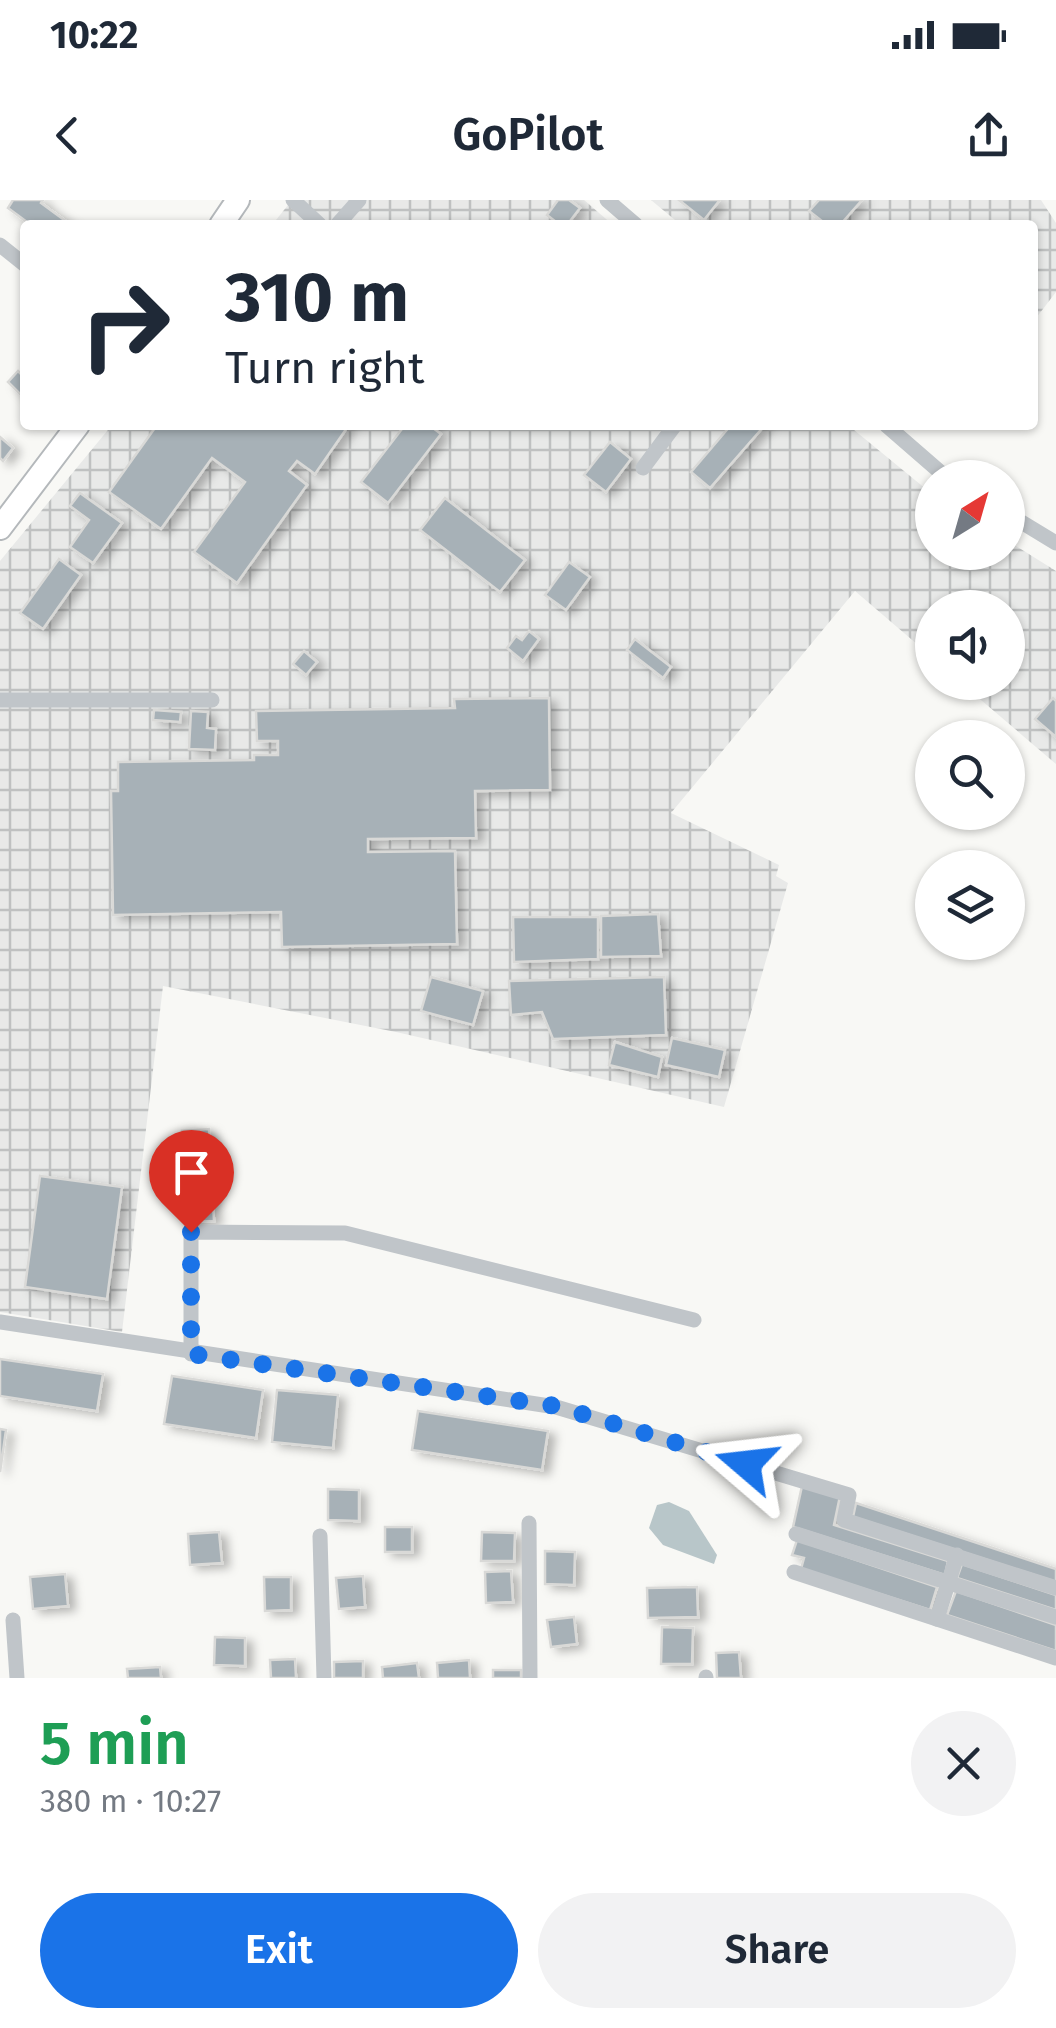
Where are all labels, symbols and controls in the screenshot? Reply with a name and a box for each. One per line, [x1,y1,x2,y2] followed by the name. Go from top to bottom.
[50,12,138,58] text: 10:22
[40,108,95,163] icon: back
[452,108,604,162] text: GoPilot
[961,108,1016,163] icon: share
[225,256,409,340] text: 310 m
[60,260,190,390] icon: right
[225,341,424,395] text: Turn right
[915,460,1025,570] north arrow
[915,460,1025,960] map controls
[915,590,1025,700] button: sound
[915,720,1025,830] button: search
[915,850,1025,960] button: layers
[149,1130,234,1233] pin
[164,1145,219,1200] icon: arrive
[694,1412,798,1516] position arrow
[40,1708,189,1780] text: 5 min
[911,1711,1016,1816] button: close
[40,1782,221,1820] text: 380 m · 10:27
[40,1893,518,2008] button: Exit
[538,1893,1016,2008] button: Share

